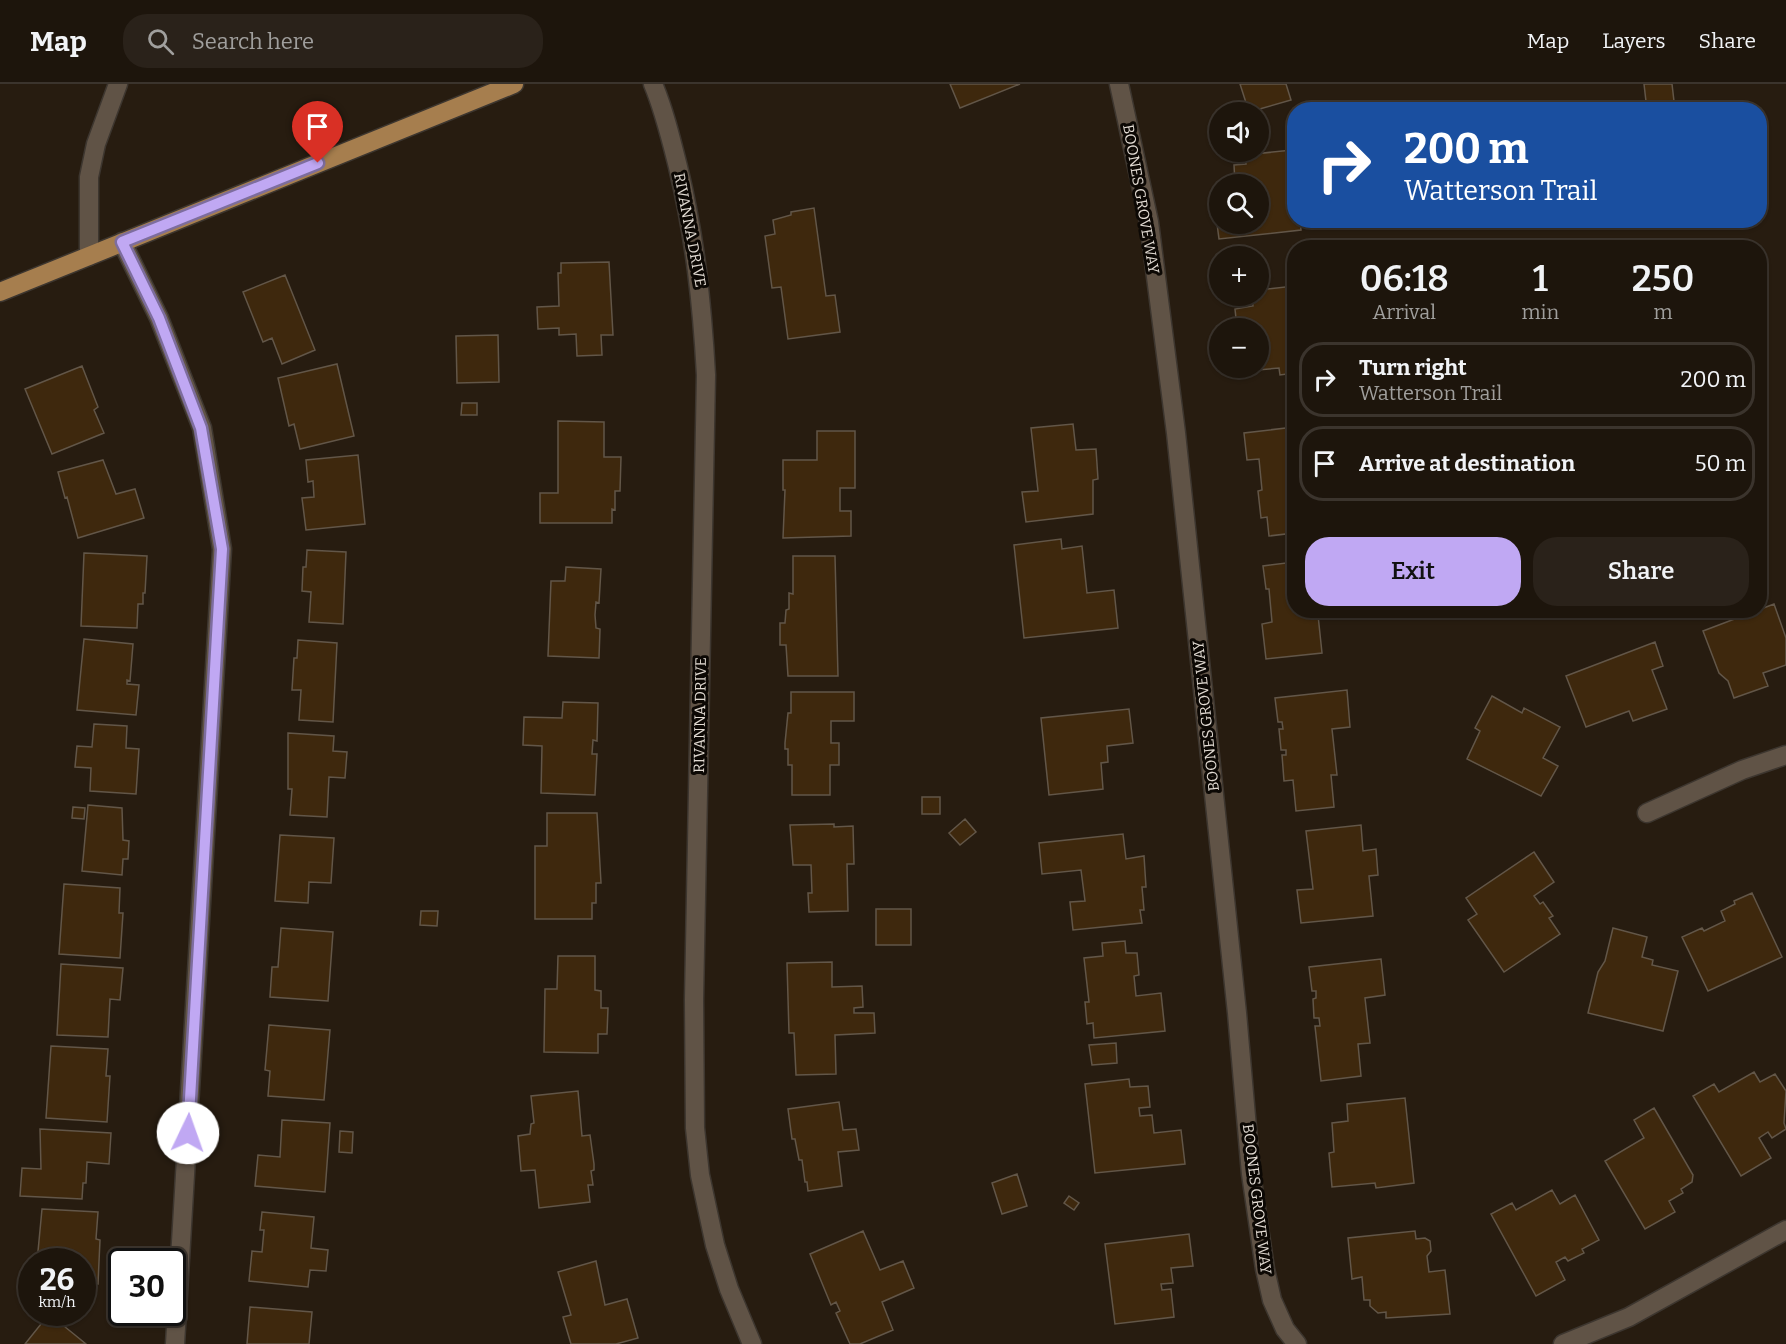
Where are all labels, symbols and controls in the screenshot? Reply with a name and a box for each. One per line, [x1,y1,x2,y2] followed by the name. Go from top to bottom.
[123,14,543,68] search box
[30,25,87,58] text: Map
[144,25,177,58] icon: search
[192,28,314,55] text: Search here
[1527,28,1569,54] text: Map
[1602,28,1666,54] text: Layers
[1699,28,1756,54] text: Share
[292,101,343,163] pin
[1209,102,1269,378] map controls
[1209,102,1269,162] button: sound
[301,110,334,143] icon: arrive
[1119,123,1163,275] street label: BOONES GROVE WAY
[1404,124,1529,174] text: 200 m
[1305,126,1383,204] icon: right
[670,171,710,289] street label: RIVANNA DRIVE
[1209,174,1269,234] button: search
[1404,175,1597,207] text: Watterson Trail
[1209,246,1269,306] button: +
[1360,257,1449,301] text: 06:18
[1533,257,1548,301] text: 1
[1632,257,1694,301] text: 250
[1373,300,1436,324] text: Arrival
[1521,300,1559,324] text: min
[1654,300,1673,324] text: m
[1209,318,1269,378] button: −
[1359,354,1467,381] text: Turn right
[1308,363,1341,396] icon: right
[1680,366,1746,393] text: 200 m
[1359,381,1502,405] text: Watterson Trail
[1308,447,1341,480] icon: arrive
[1359,450,1575,477] text: Arrive at destination
[1695,450,1746,477] text: 50 m
[1305,537,1521,606] button: Exit
[1533,537,1749,606] button: Share
[1189,639,1223,792] street label: BOONES GROVE WAY
[690,657,710,773] street label: RIVANNA DRIVE
[156,1101,220,1165] position arrow
[1239,1123,1275,1276] street label: BOONES GROVE WAY
[108,1248,186,1326] speed limit sign: 30
[40,1262,74,1298] text: 26
[38,1293,76,1311] text: km/h

